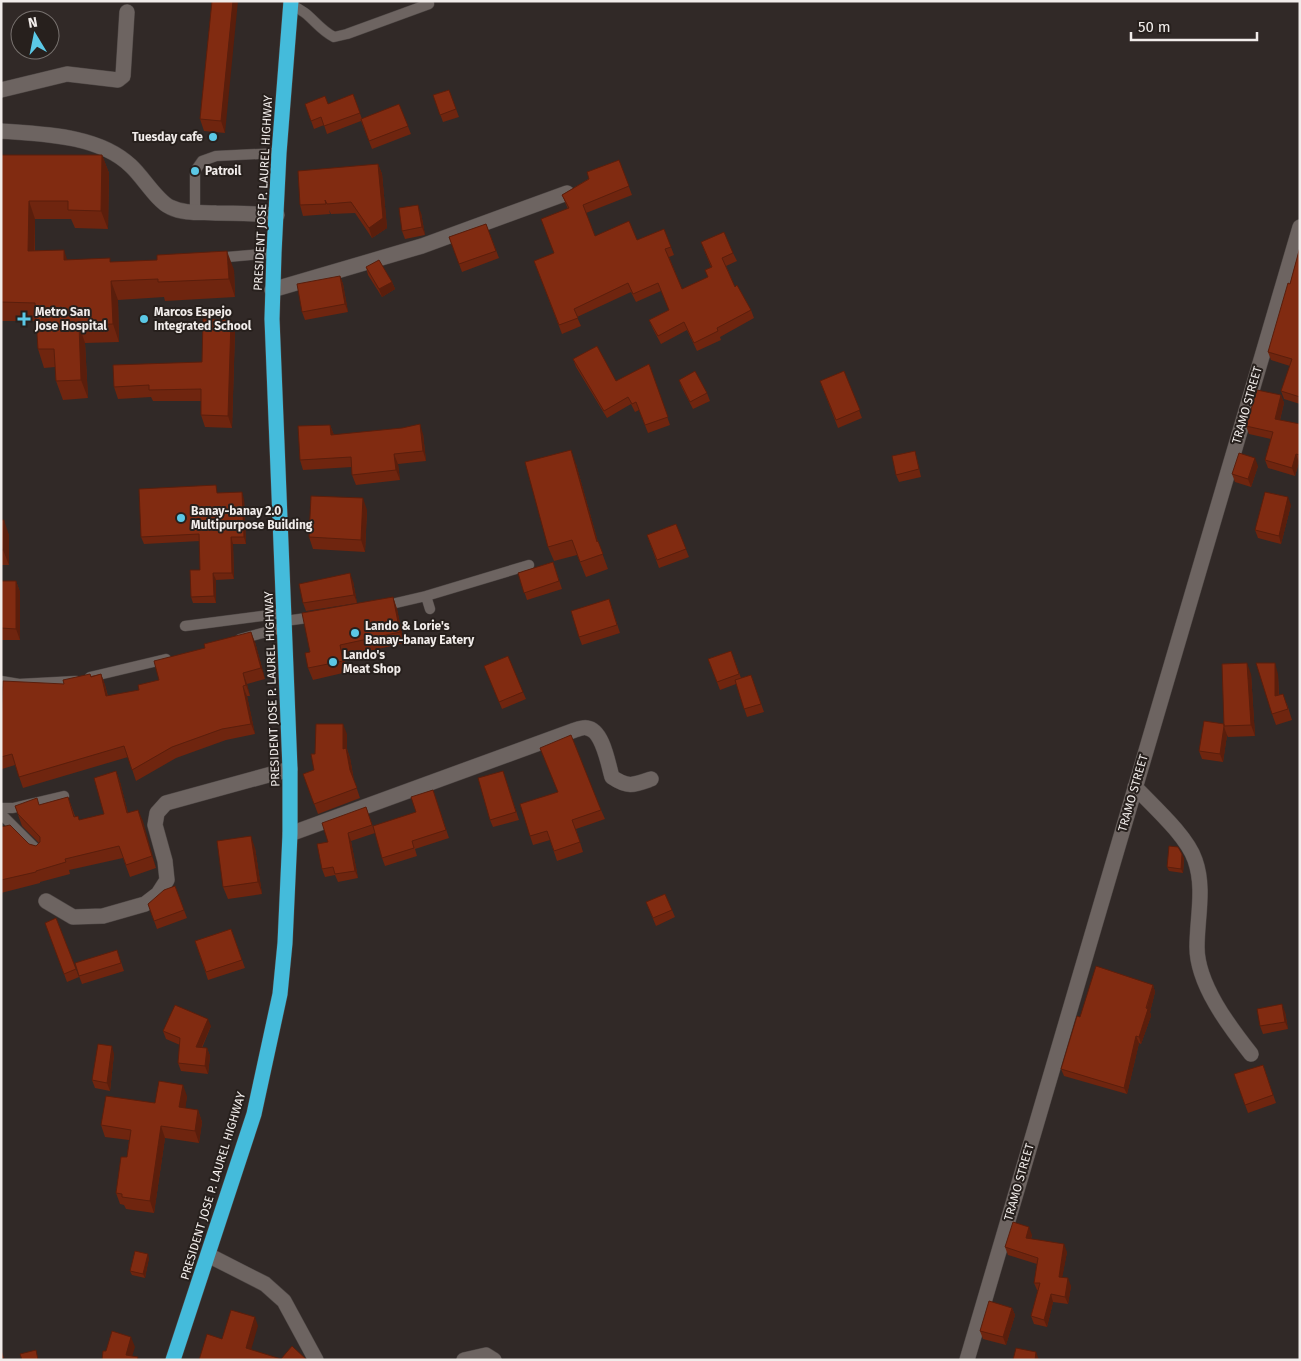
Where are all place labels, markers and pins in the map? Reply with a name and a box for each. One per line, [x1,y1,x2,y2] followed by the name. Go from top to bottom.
[132,130,203,144] place label: Tuesday cafe
[207,131,219,143] marker: Tuesday cafe
[205,164,242,178] place label: Patroil
[189,165,201,177] marker: Patroil
[34,305,107,333] place label: Metro San Jose Hospital
[154,305,252,333] place label: Marcos Espejo Integrated School
[17,312,31,326] marker: Metro San Jose Hospital
[138,313,150,325] marker: Marcos Espejo Integrated School
[191,504,313,532] place label: Banay-banay 2.0 Multipurpose Building
[175,512,187,524] marker: Banay-banay 2.0 Multipurpose Building
[365,619,475,647] place label: Lando & Lorie's Banay-banay Eatery
[349,627,361,639] marker: Lando & Lorie's Banay-banay Eatery
[343,648,401,676] place label: Lando's Meat Shop
[327,656,339,668] marker: Lando's Meat Shop

